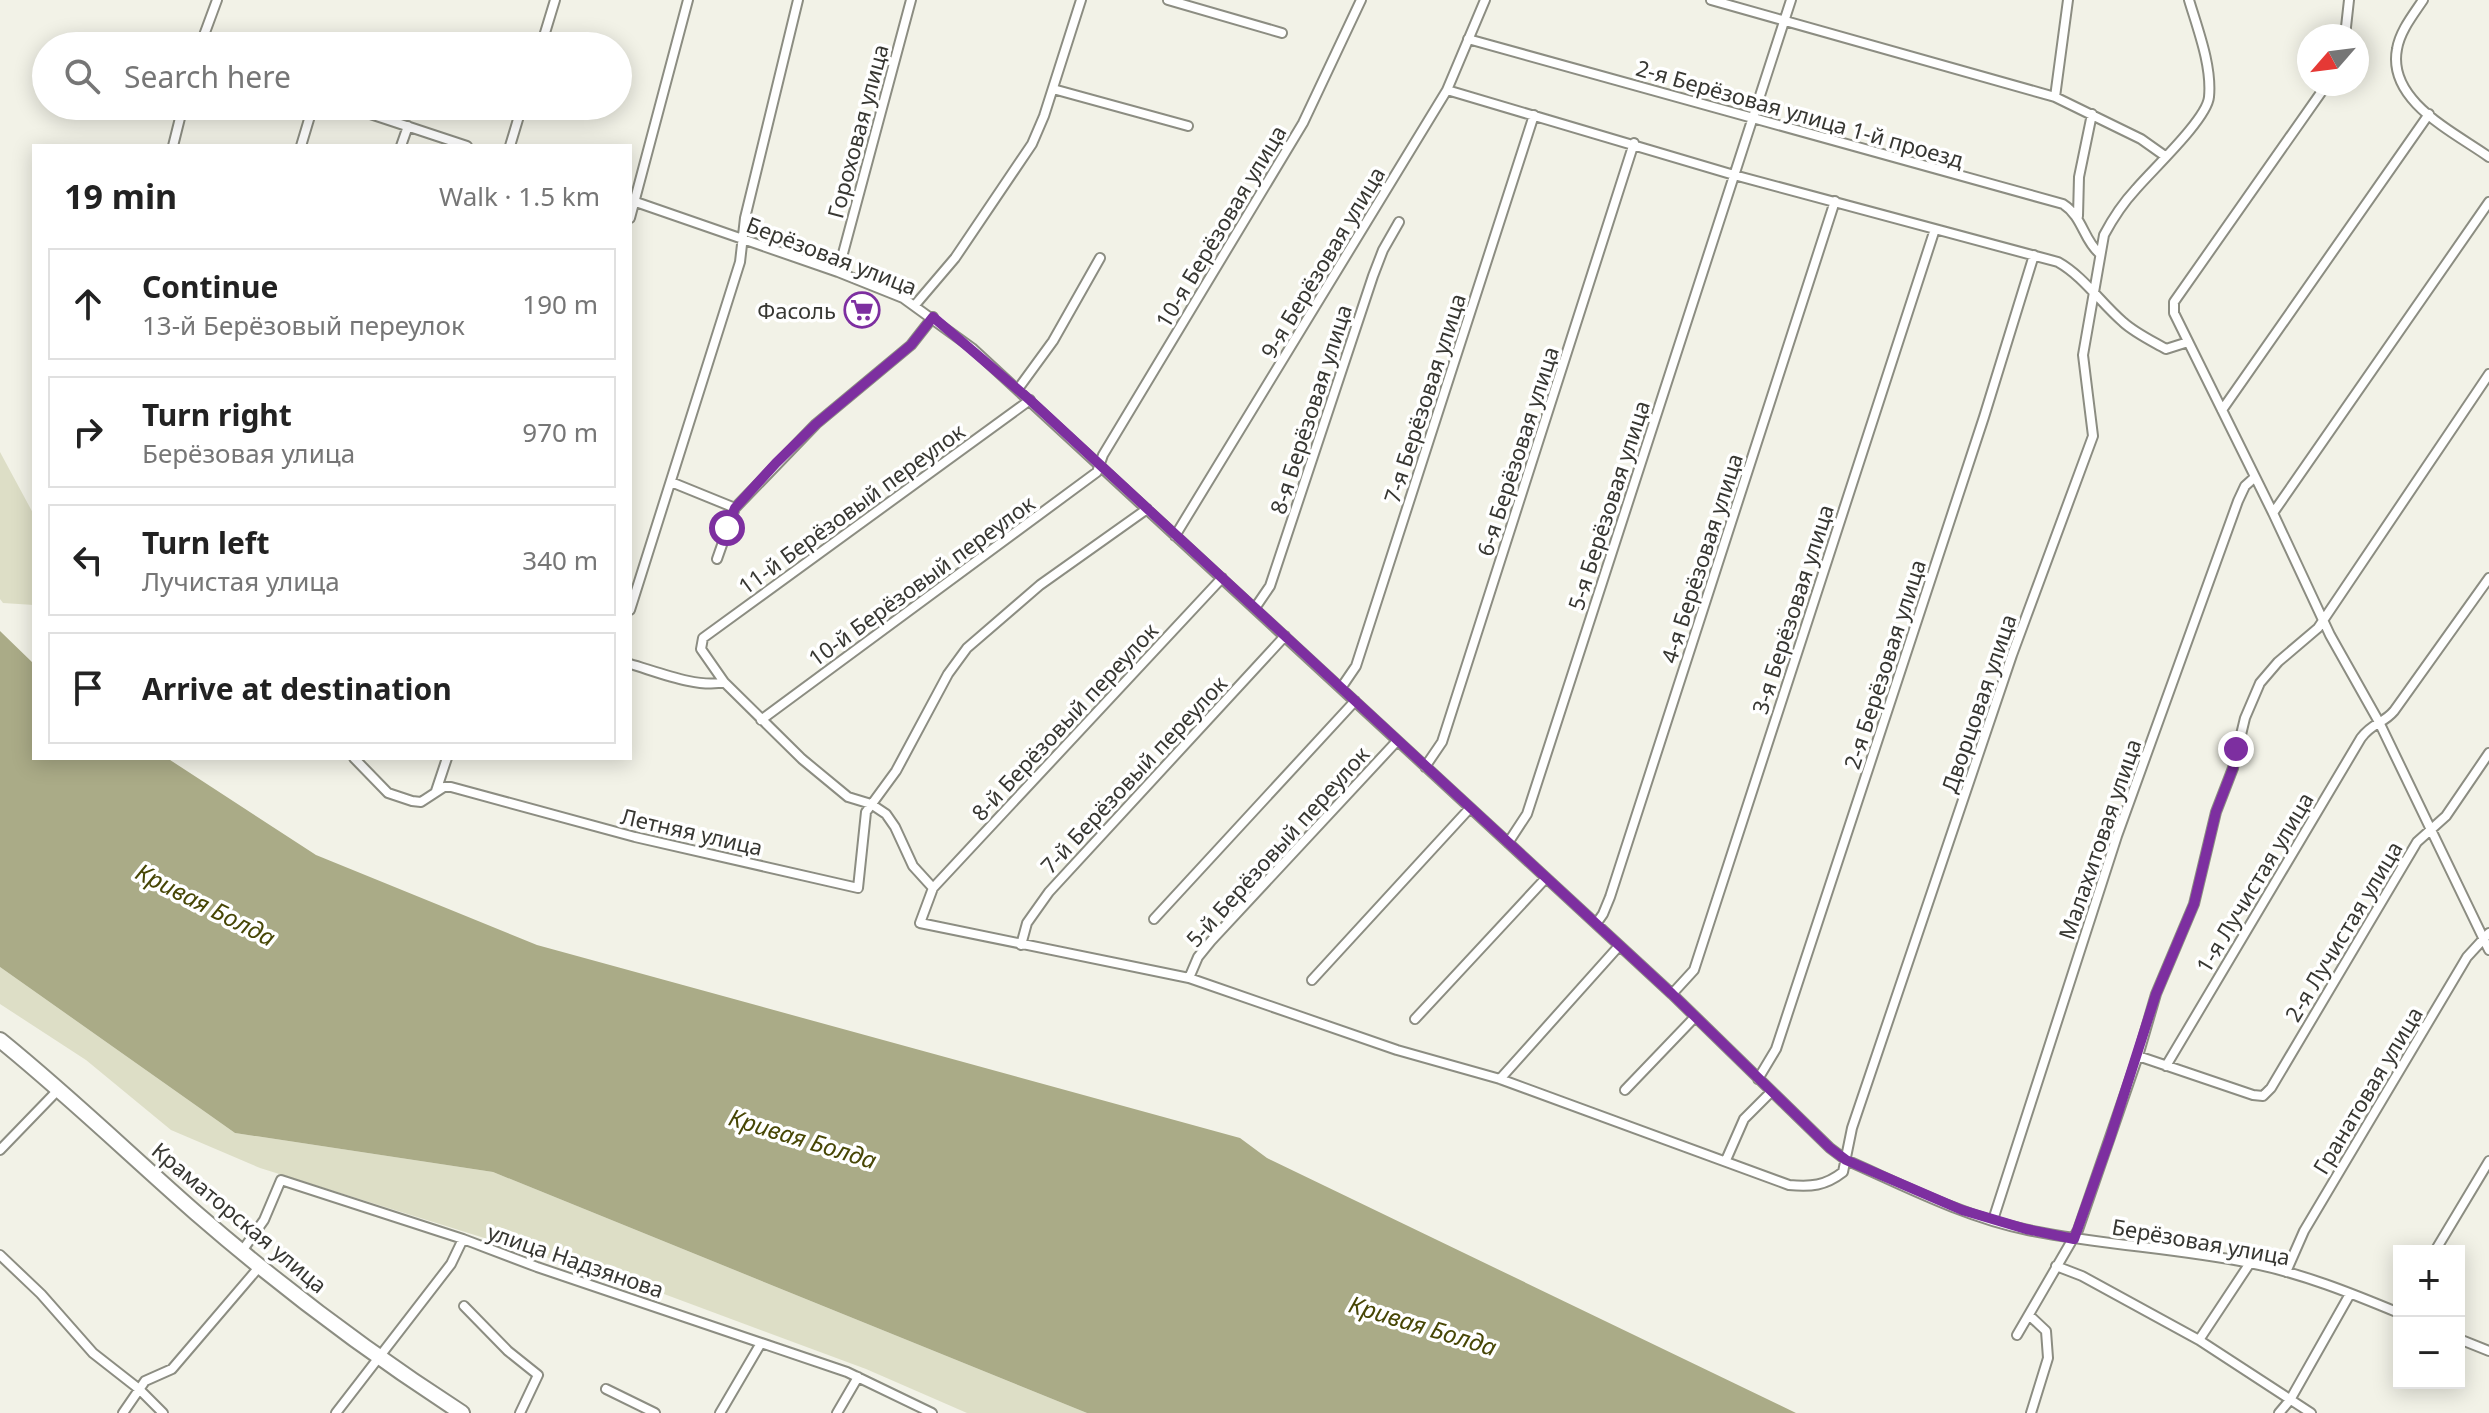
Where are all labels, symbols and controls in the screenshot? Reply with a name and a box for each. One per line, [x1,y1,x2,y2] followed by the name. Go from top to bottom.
[2297,24,2369,96] north arrow
[32,32,632,120] search box
[819,41,895,221] street label: Гороховая улица
[1633,52,1968,174] street label: 2-я Берёзовая улица 1-й проезд
[60,54,104,98] icon: search
[124,56,291,97] text: Search here
[1148,119,1292,333] street label: 10-я Берёзовая улица
[1253,161,1391,363] street label: 9-я Берёзовая улица
[64,173,177,219] text: 19 min
[439,178,600,214] text: Walk · 1.5 km
[742,209,922,301] street label: Берёзовая улица
[142,266,278,307] text: Continue
[66,282,110,326] icon: ahead
[522,286,598,322] text: 190 m
[1376,289,1472,507] street label: 7-я Берёзовая улица
[843,291,881,329] supermarket icon: Фасоль
[757,295,836,325] place label: Фасоль
[1262,300,1358,518] street label: 8-я Берёзовая улица
[142,307,465,343] text: 13-й Берёзовый переулок
[1469,342,1565,560] street label: 6-я Берёзовая улица
[142,394,292,435] text: Turn right
[1560,396,1656,614] street label: 5-я Берёзовая улица
[66,410,110,454] icon: right
[522,414,598,450] text: 970 m
[732,415,971,600] street label: 11-й Берёзовый переулок
[142,435,355,471] text: Берёзовая улица
[1653,449,1749,667] street label: 4-я Берёзовая улица
[802,487,1041,672] street label: 10-й Берёзовый переулок
[1744,500,1840,718] street label: 3-я Берёзовая улица
[709,510,745,546] route start
[142,522,270,563] text: Turn left
[66,538,110,582] icon: left
[522,542,598,578] text: 340 m
[1836,555,1932,773] street label: 2-я Берёзовая улица
[142,563,340,599] text: Лучистая улица
[1933,610,2023,796] street label: Дворцовая улица
[964,615,1164,827] street label: 8-й Берёзовый переулок
[66,666,110,710] icon: arrive
[142,668,452,709] text: Arrive at destination
[1033,668,1233,880] street label: 7-й Берёзовый переулок
[2218,731,2254,767] route end
[2051,735,2147,943] street label: Малахитовая улица
[1179,739,1376,953] street label: 5-й Берёзовый переулок
[2188,786,2320,978] street label: 1-я Лучистая улица
[618,800,766,862] street label: Летняя улица
[2277,835,2409,1027] street label: 2-я Лучистая улица
[131,855,282,954] water label: Кривая Болда
[2305,1001,2429,1179] street label: Гранатовая улица
[725,1100,881,1176] water label: Кривая Болда
[146,1135,334,1299] street label: Краматорская улица
[2110,1211,2292,1271] street label: Берёзовая улица
[484,1216,668,1304] street label: улица Надзянова
[2393,1245,2465,1389] map controls
[2393,1245,2465,1317] button: +
[1345,1287,1501,1363] water label: Кривая Болда
[2393,1317,2465,1389] button: −

